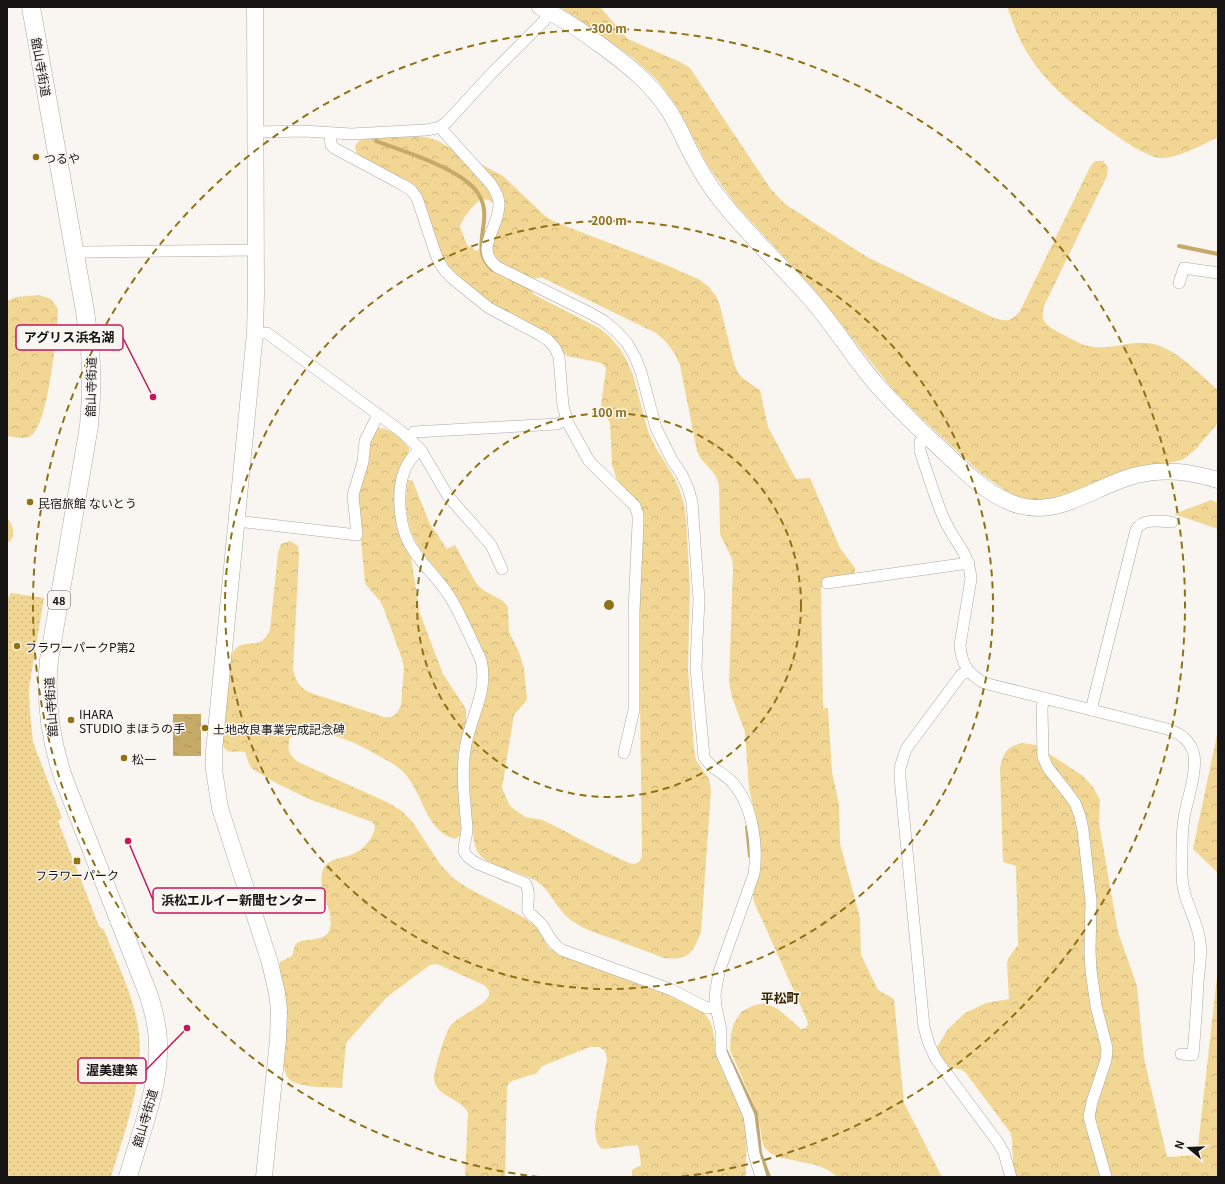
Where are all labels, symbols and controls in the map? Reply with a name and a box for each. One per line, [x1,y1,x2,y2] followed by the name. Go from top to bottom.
[591,19,627,36] text: 300 m
[28,36,56,98] street label: 舘山寺街道
[44,149,80,166] place label: つるや
[31,152,41,162] marker: つるや
[591,211,627,228] text: 200 m
[16,325,123,350] callout: アグリス浜名湖
[24,327,114,346] text: アグリス浜名湖
[81,357,99,417] street label: 舘山寺街道
[591,403,627,420] text: 100 m
[38,494,137,511] place label: 民宿旅館 ないとう
[25,497,35,507] marker: 民宿旅館 ないとう
[48,591,70,609] road number: 48
[602,598,616,612] centre of rings
[25,638,135,655] place label: フラワーパークP第2
[12,641,22,651] marker: フラワーパークP第2
[39,676,61,738] street label: 舘山寺街道
[79,705,185,736] place label: IHARA STUDIO まほうの手
[66,715,76,725] marker: IHARA STUDIO まほうの手
[213,720,345,737] place label: 土地改良事業完成記念碑
[200,723,210,733] marker: 土地改良事業完成記念碑
[132,750,156,767] place label: 松一
[119,753,129,763] marker: 松一
[72,856,82,866] marker: フラワーパーク
[35,866,119,883] place label: フラワーパーク
[153,888,325,913] callout: 浜松エルイー新聞センター
[161,890,317,909] text: 浜松エルイー新聞センター
[760,988,800,1007] district label: 平松町
[78,1058,146,1083] callout: 渥美建築
[86,1060,138,1079] text: 渥美建築
[128,1087,160,1149] street label: 舘山寺街道
[1169,1128,1209,1168] north arrow
[1170,1138,1188,1151] text: N

